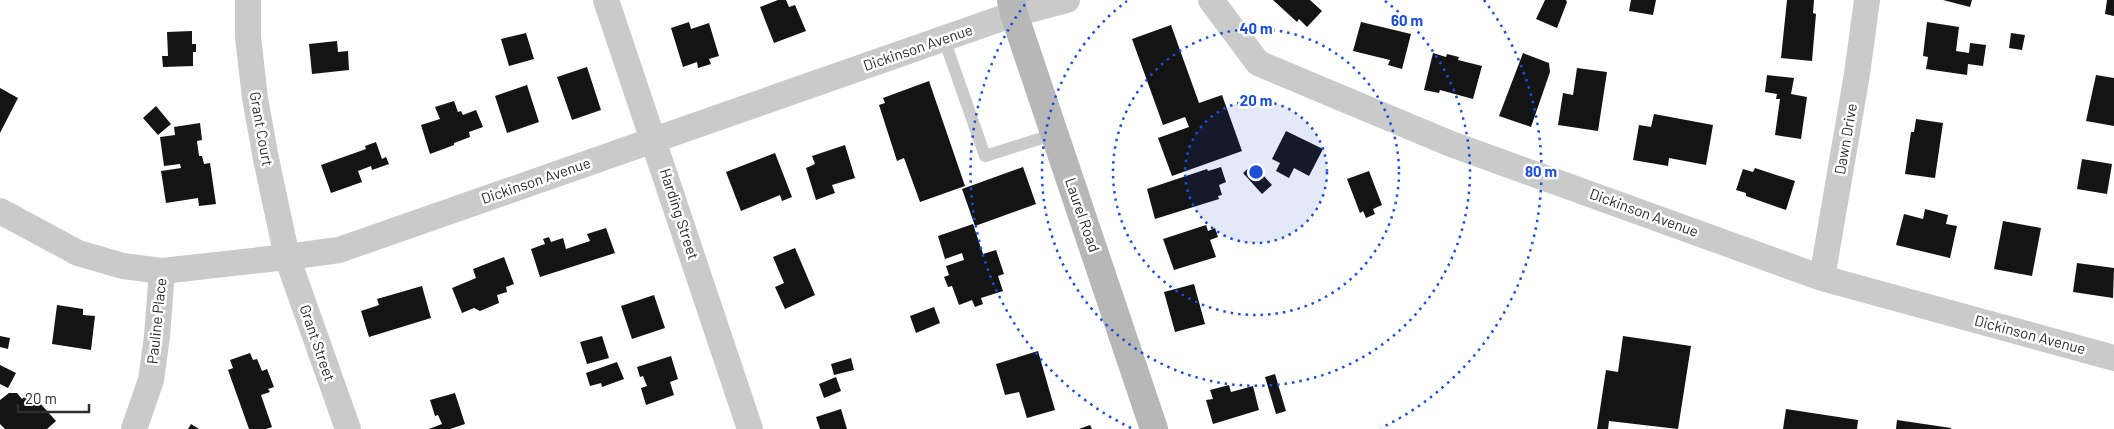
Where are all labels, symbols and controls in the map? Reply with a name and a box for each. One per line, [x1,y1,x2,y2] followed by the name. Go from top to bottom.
[1391,11,1423,29] text: 60 m
[1239,19,1273,37] text: 40 m
[861,20,975,74] street label: Dickinson Avenue
[247,90,277,167] street label: Grant Court
[1240,91,1272,109] text: 20 m
[1830,102,1860,176] street label: Dawn Drive
[479,153,593,207] street label: Dickinson Avenue
[1525,162,1557,180] text: 80 m
[1247,163,1265,181] centre of rings
[657,166,703,262] street label: Harding Street
[1062,175,1104,254] street label: Laurel Road
[1587,184,1701,240] street label: Dickinson Avenue
[143,277,169,365] street label: Pauline Place
[296,302,339,383] street label: Grant Street
[1973,311,2088,358] street label: Dickinson Avenue
[18,382,89,414] scale bar
[25,389,57,407] text: 20 m

